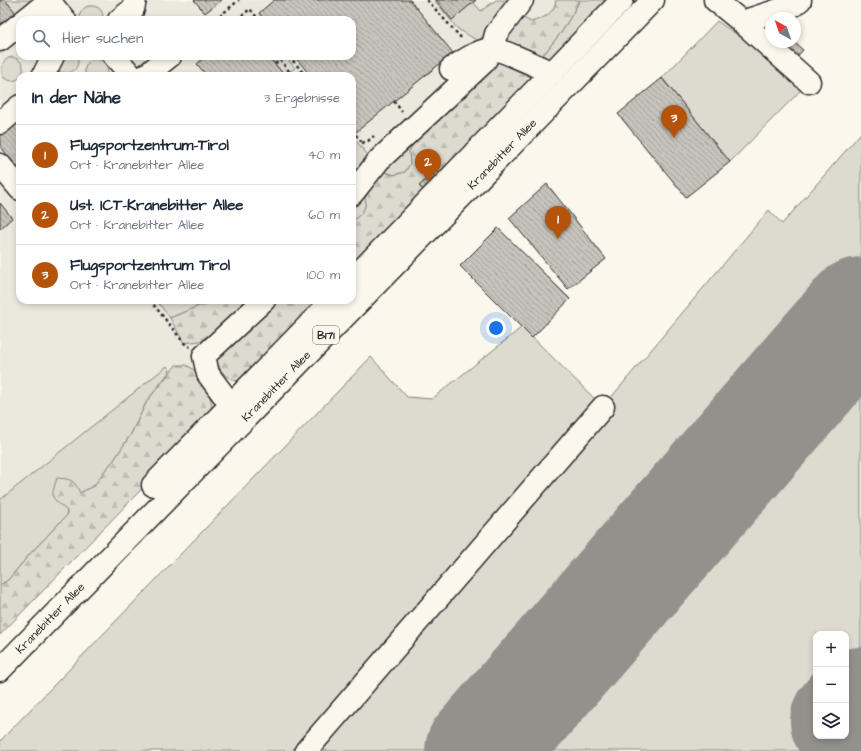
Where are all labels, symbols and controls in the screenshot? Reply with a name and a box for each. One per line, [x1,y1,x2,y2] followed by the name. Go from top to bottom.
[765,12,801,48] north arrow
[16,16,356,60] search box
[30,27,52,49] icon: search
[62,28,143,49] text: Hier suchen
[32,86,121,110] text: In der Nähe
[264,89,340,107] text: 3 Ergebnisse
[661,105,687,138] pin: 3
[464,115,541,194] street label: Kranebitter Allee
[70,135,229,156] text: Flugsportzentrum-Tirol
[44,146,46,164] text: 1
[308,146,340,164] text: 40 m
[415,149,441,182] pin: 2
[70,156,204,174] text: Ort · Kranebitter Allee
[70,195,243,216] text: Ust. ICT-Kranebitter Allee
[41,206,49,224] text: 2
[308,206,340,224] text: 60 m
[545,206,571,239] pin: 1
[70,216,204,234] text: Ort · Kranebitter Allee
[70,255,230,276] text: Flugsportzentrum Tirol
[42,266,48,284] text: 3
[307,266,340,284] text: 100 m
[70,276,204,294] text: Ort · Kranebitter Allee
[486,318,506,338] your location
[313,326,339,344] road number: B171
[238,347,315,426] street label: Kranebitter Allee
[12,579,89,658] street label: Kranebitter Allee
[813,631,849,739] map controls
[813,631,849,667] button: +
[813,667,849,703] button: −
[813,703,849,739] button: layers

